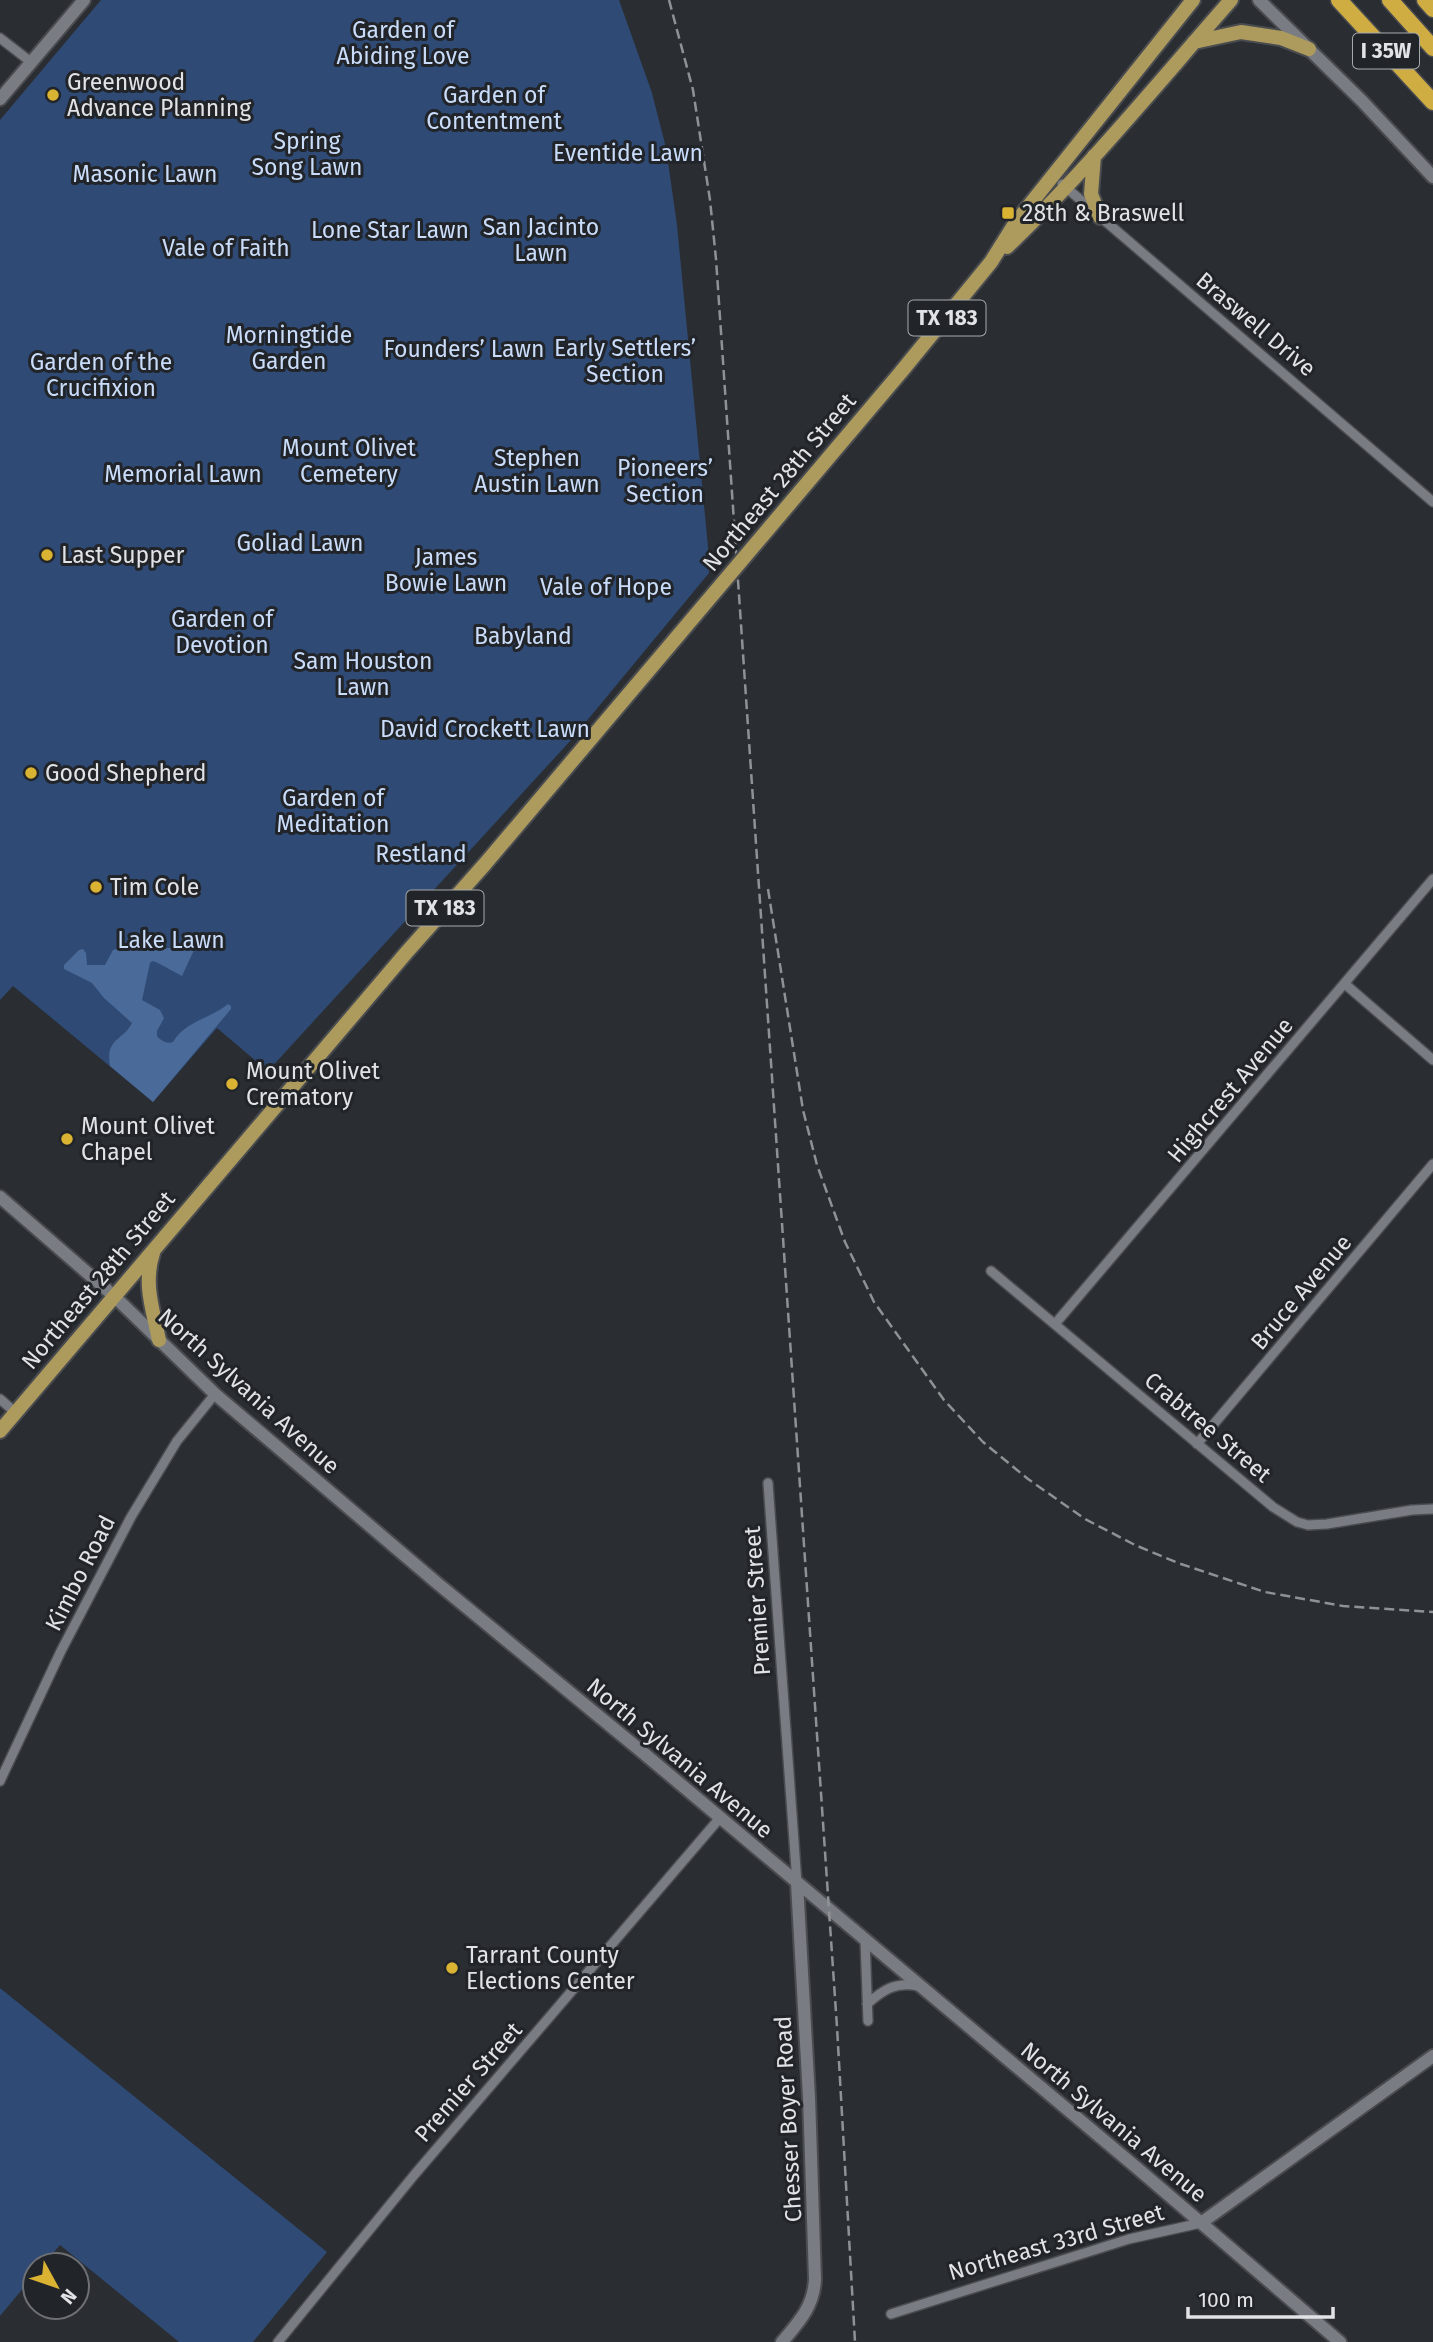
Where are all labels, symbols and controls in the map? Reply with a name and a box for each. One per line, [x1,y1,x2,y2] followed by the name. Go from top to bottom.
[336,16,470,70] park label: Garden of Abiding Love
[1353,34,1419,68] road number: I 35W
[67,68,251,122] place label: Greenwood Advance Planning
[426,81,563,135] park label: Garden of Contentment
[45,87,61,103] marker: Greenwood Advance Planning
[251,127,363,181] park label: Spring Song Lawn
[553,139,703,167] park label: Eventide Lawn
[73,160,218,188] park label: Masonic Lawn
[1022,199,1184,227] place label: 28th & Braswell
[1000,205,1016,221] marker: 28th & Braswell
[483,213,599,267] park label: San Jacinto Lawn
[311,216,469,244] park label: Lone Star Lawn
[162,234,290,262] park label: Vale of Faith
[1191,266,1321,382] street label: Braswell Drive
[908,300,986,336] road number: TX 183
[226,321,352,375] park label: Morningtide Garden
[554,334,696,388] park label: Early Settlers’ Section
[384,335,544,363] park label: Founders’ Lawn
[30,348,172,402] park label: Garden of the Crucifixion
[696,387,862,577] street label: Northeast 28th Street
[282,434,417,488] park label: Mount Olivet Cemetery
[474,444,600,498] park label: Stephen Austin Lawn
[617,454,713,508] park label: Pioneers’ Section
[104,460,262,488] park label: Memorial Lawn
[236,529,364,557] park label: Goliad Lawn
[61,541,184,569] place label: Last Supper
[385,543,507,597] park label: James Bowie Lawn
[39,547,55,563] marker: Last Supper
[540,573,672,601] park label: Vale of Hope
[171,605,275,659] park label: Garden of Devotion
[474,622,572,650] park label: Babyland
[294,647,432,701] park label: Sam Houston Lawn
[380,715,590,743] park label: David Crockett Lawn
[45,759,206,787] place label: Good Shepherd
[23,765,39,781] marker: Good Shepherd
[276,784,390,838] park label: Garden of Meditation
[375,840,467,868] park label: Restland
[110,873,199,901] place label: Tim Cole
[88,879,104,895] marker: Tim Cole
[406,890,484,926] road number: TX 183
[117,926,225,954] park label: Lake Lawn
[1161,1012,1299,1168] street label: Highcrest Avenue
[246,1057,380,1111] place label: Mount Olivet Crematory
[224,1076,240,1092] marker: Mount Olivet Crematory
[81,1112,215,1166] place label: Mount Olivet Chapel
[59,1131,75,1147] marker: Mount Olivet Chapel
[15,1185,181,1375] street label: Northeast 28th Street
[1245,1229,1357,1355] street label: Bruce Avenue
[153,1302,345,1480] street label: North Sylvania Avenue
[1139,1366,1278,1489] street label: Crabtree Street
[39,1511,121,1635] street label: Kimbo Road
[738,1525,776,1677] street label: Premier Street
[581,1672,779,1844] street label: North Sylvania Avenue
[466,1941,635,1995] place label: Tarrant County Elections Center
[444,1960,460,1976] marker: Tarrant County Elections Center
[769,2015,807,2223] street label: Chesser Boyer Road
[408,2016,528,2148] street label: Premier Street
[1015,2036,1213,2208] street label: North Sylvania Avenue
[945,2198,1168,2286] street label: Northeast 33rd Street
[21,2251,91,2321] north arrow
[1188,2276,1333,2320] scale bar
[56,2284,82,2309] text: N
[1198,2287,1254,2313] text: 100 m

